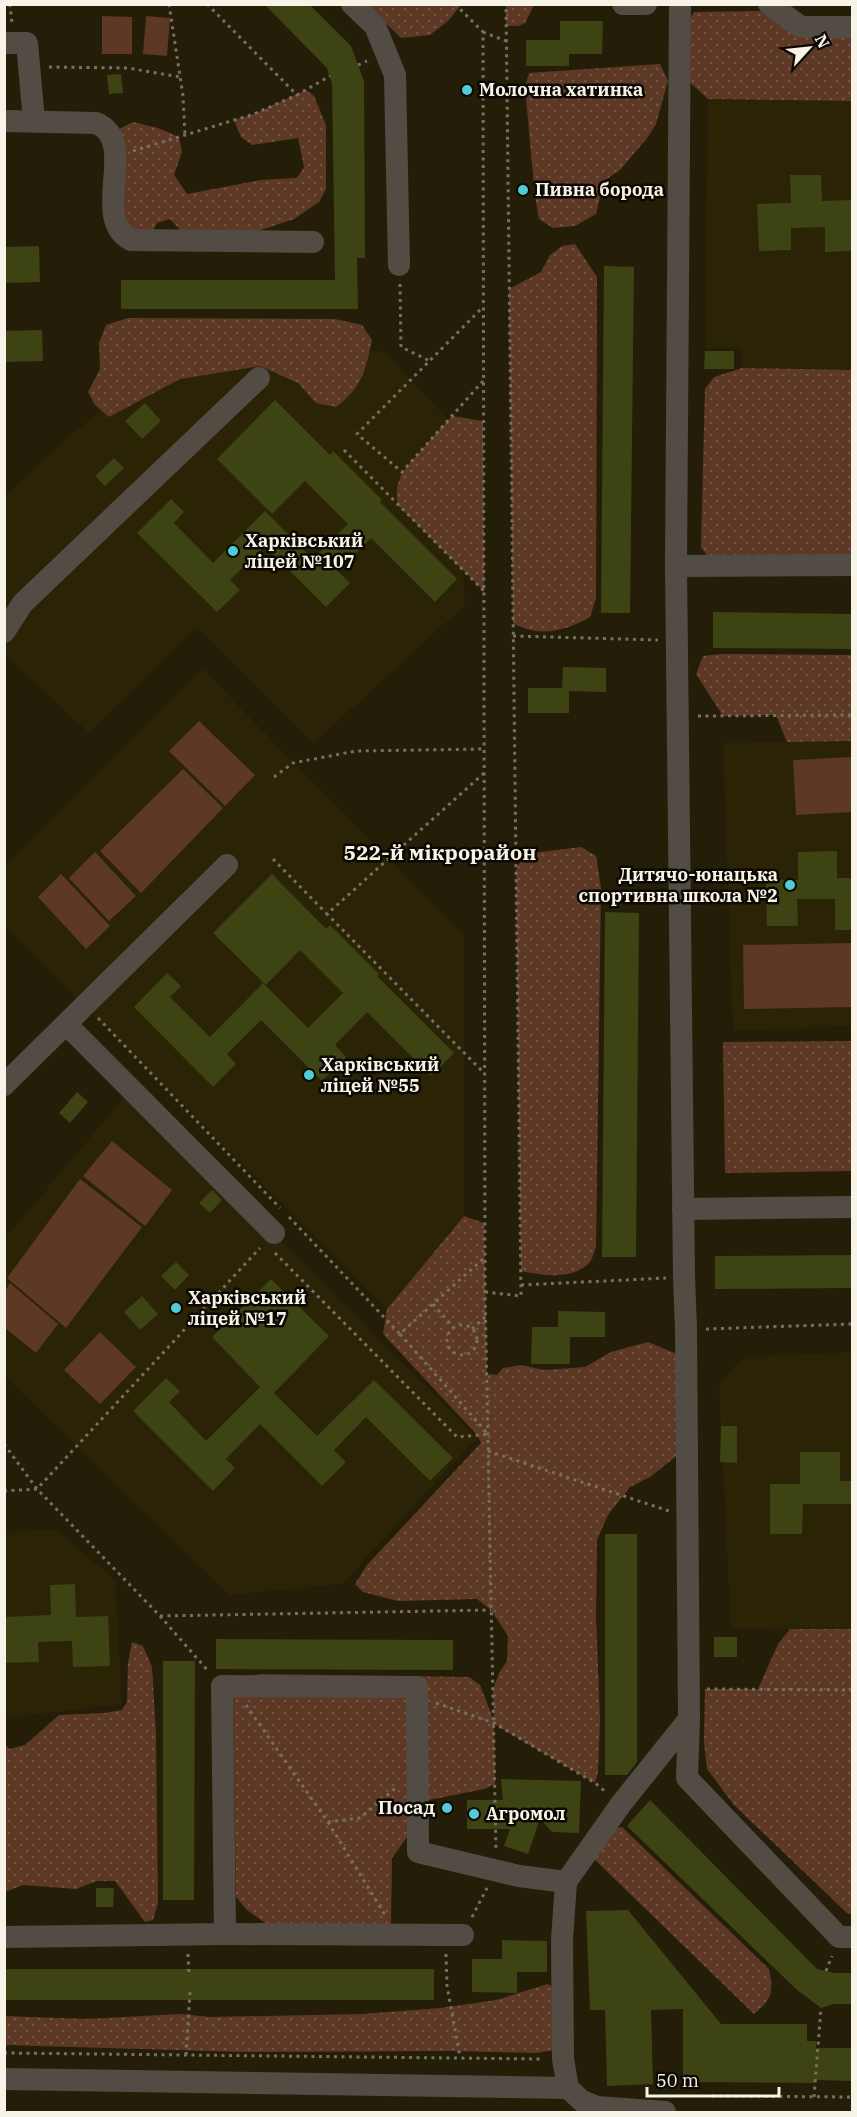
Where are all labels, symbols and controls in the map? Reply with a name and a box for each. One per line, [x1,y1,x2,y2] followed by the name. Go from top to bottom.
[779,18,839,78] north arrow
[811,31,834,51] text: N
[479,78,643,101] place label: Молочна хатинка
[460,83,474,97] marker: Молочна хатинка
[535,178,664,201] place label: Пивна борода
[516,183,530,197] marker: Пивна борода
[244,529,363,573] place label: Харківський ліцей №107
[226,544,240,558] marker: Харківський ліцей №107
[344,838,536,866] district label: 522-й мікрорайон
[578,863,778,907] place label: Дитячо-юнацька спортивна школа №2
[783,878,797,892] marker: Дитячо-юнацька спортивна школа №2
[320,1053,439,1097] place label: Харківський ліцей №55
[302,1068,316,1082] marker: Харківський ліцей №55
[187,1286,306,1330] place label: Харківський ліцей №17
[169,1301,183,1315] marker: Харківський ліцей №17
[378,1796,435,1819] place label: Посад
[440,1801,454,1815] marker: Посад
[486,1802,566,1825] place label: Агромол
[467,1807,481,1821] marker: Агромол
[647,2060,779,2098] scale bar
[656,2069,699,2092] text: 50 m

